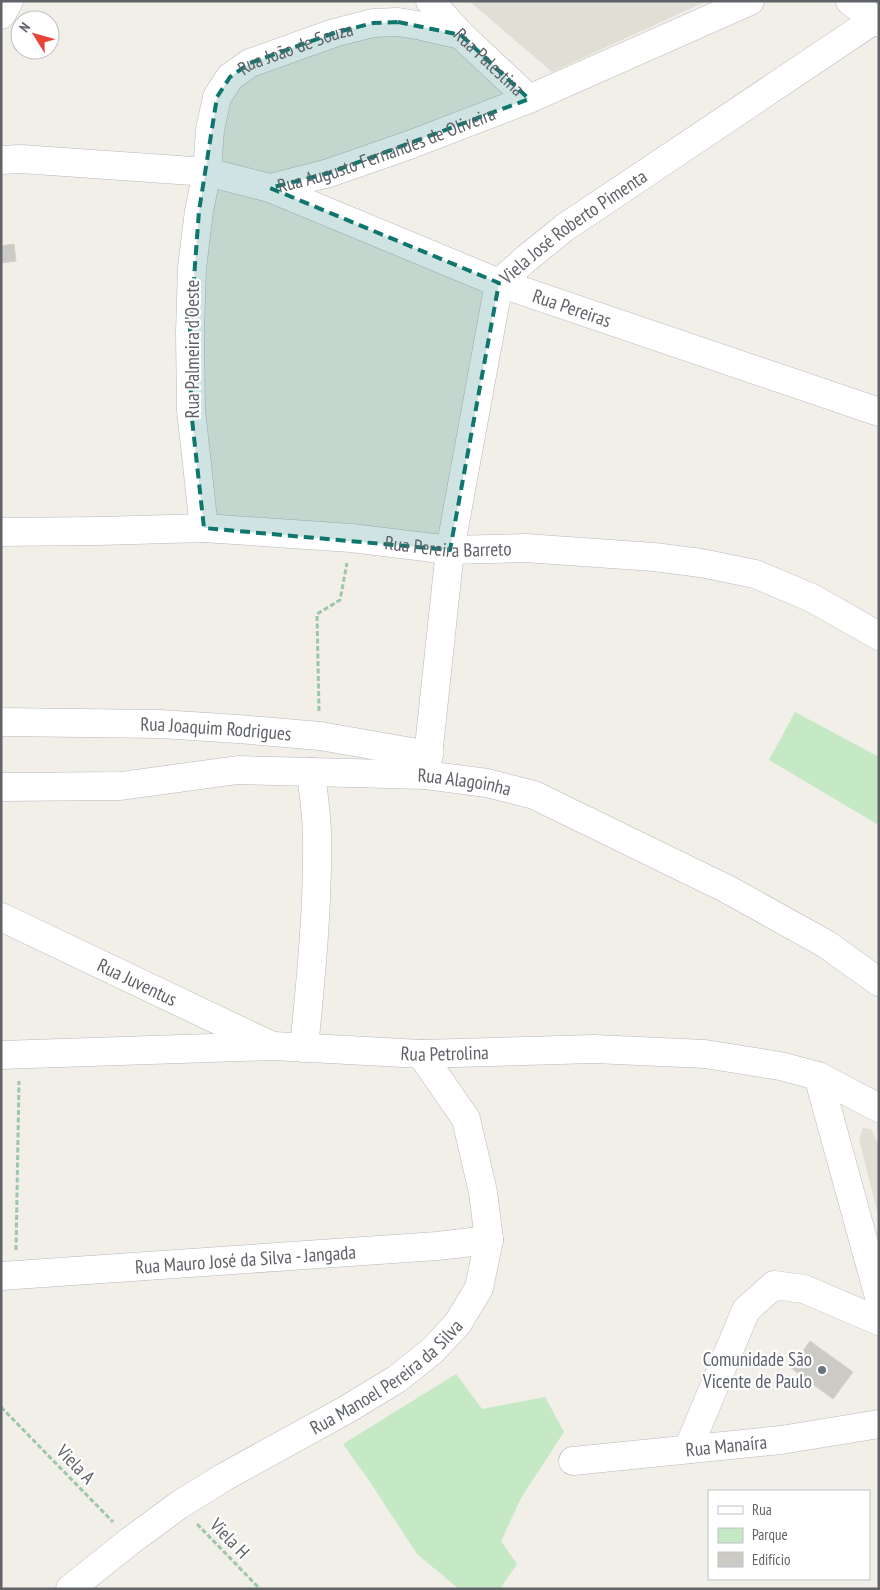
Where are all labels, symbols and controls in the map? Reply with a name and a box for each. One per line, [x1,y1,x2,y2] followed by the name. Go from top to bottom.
[10,10,60,60] north arrow
[233,17,356,80] street label: Rua João de Souza
[15,19,34,36] text: N
[449,23,530,101] street label: Rua Palestina
[275,101,499,198] street label: Rua Augusto Fernandes de Oliveira
[493,164,651,290] street label: Viela José Roberto Pimenta
[180,279,204,418] street label: Rua Palmeira d'Oeste
[530,283,614,332] street label: Rua Pereiras
[383,530,512,562] street label: Rua Pereira Barreto
[140,712,292,746] street label: Rua Joaquim Rodrigues
[417,763,514,801] street label: Rua Alagoinha
[94,953,181,1011] street label: Rua Juventus
[400,1040,489,1066] street label: Rua Petrolina
[134,1240,357,1279] street label: Rua Mauro José da Silva - Jangada
[306,1314,468,1439] street label: Rua Manoel Pereira da Silva
[702,1347,812,1393] place label: Comunidade São Vicente de Paulo
[816,1364,828,1376] marker: Comunidade São Vicente de Paulo
[684,1429,768,1462] street label: Rua Manaíra
[51,1439,100,1489] street label: Viela A
[708,1490,870,1580] legend
[752,1500,772,1519] text: Rua
[204,1512,255,1563] street label: Viela H
[752,1525,788,1544] text: Parque
[752,1550,790,1569] text: Edifício

